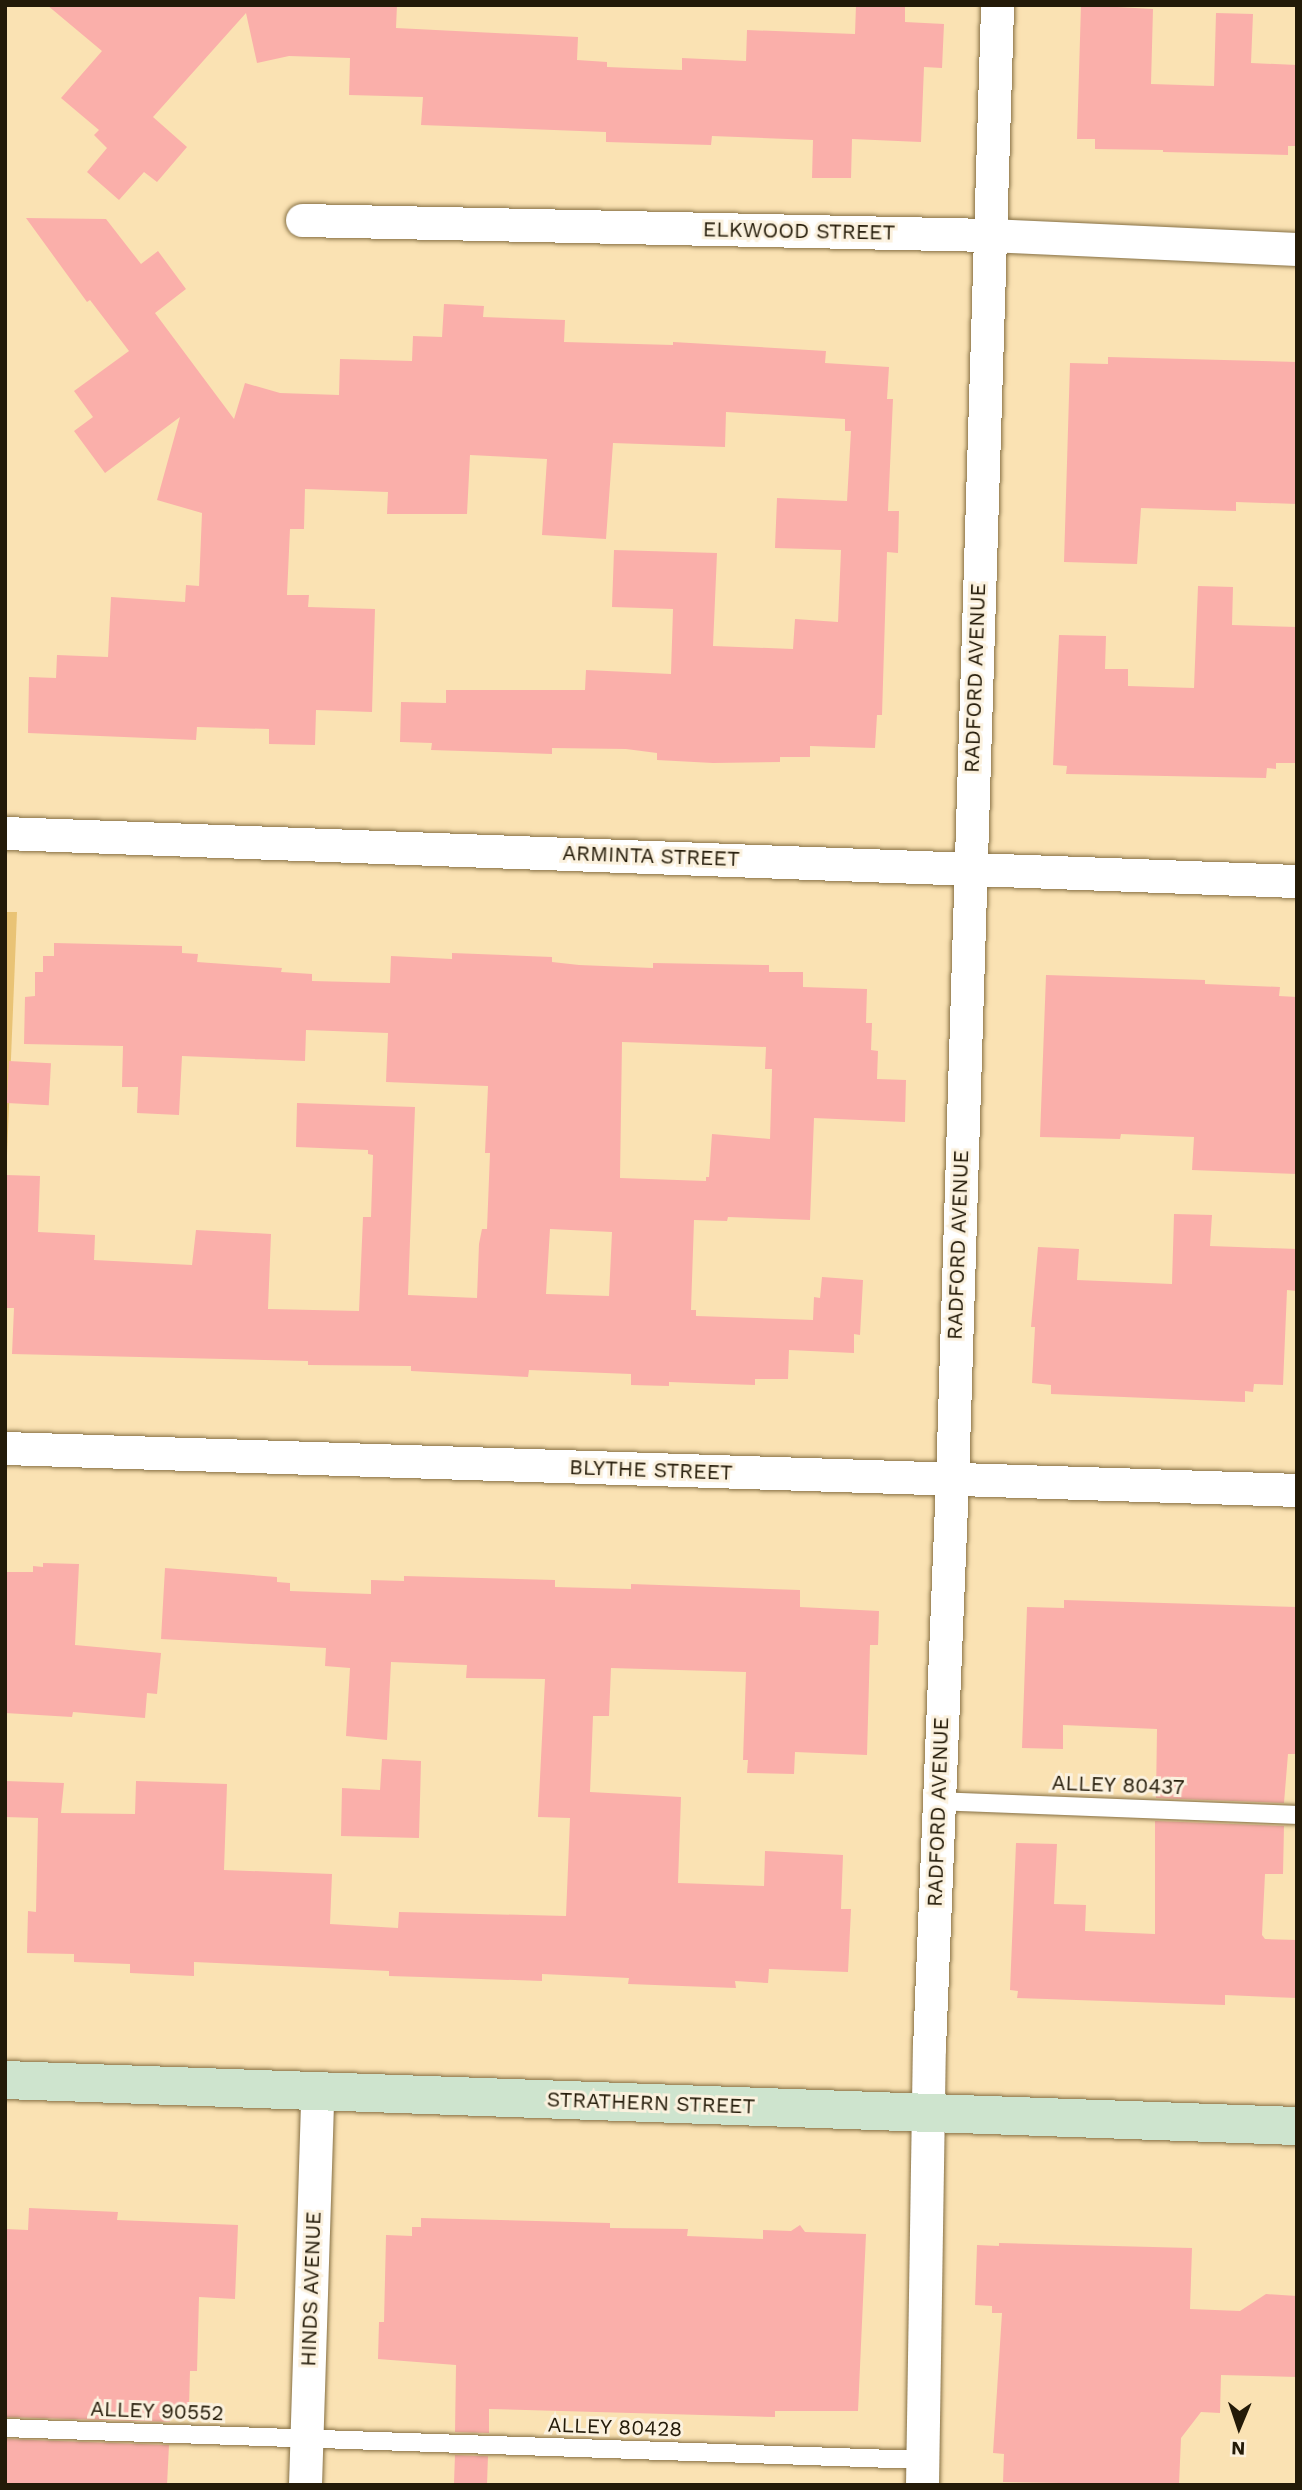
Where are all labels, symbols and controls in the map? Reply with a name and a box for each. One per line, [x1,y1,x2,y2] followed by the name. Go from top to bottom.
[703,217,895,245] street label: ELKWOOD STREET
[959,582,991,774] street label: RADFORD AVENUE
[562,840,740,872] street label: ARMINTA STREET
[942,1149,974,1341] street label: RADFORD AVENUE
[569,1455,733,1485] street label: BLYTHE STREET
[922,1716,954,1908] street label: RADFORD AVENUE
[1051,1770,1185,1800] street label: ALLEY 80437
[546,2087,756,2119] street label: STRATHERN STREET
[296,2211,326,2367] street label: HINDS AVENUE
[1204,2392,1274,2462] north arrow
[89,2396,225,2426] street label: ALLEY 90552
[547,2412,683,2442] street label: ALLEY 80428
[1231,2437,1246,2460] text: N

